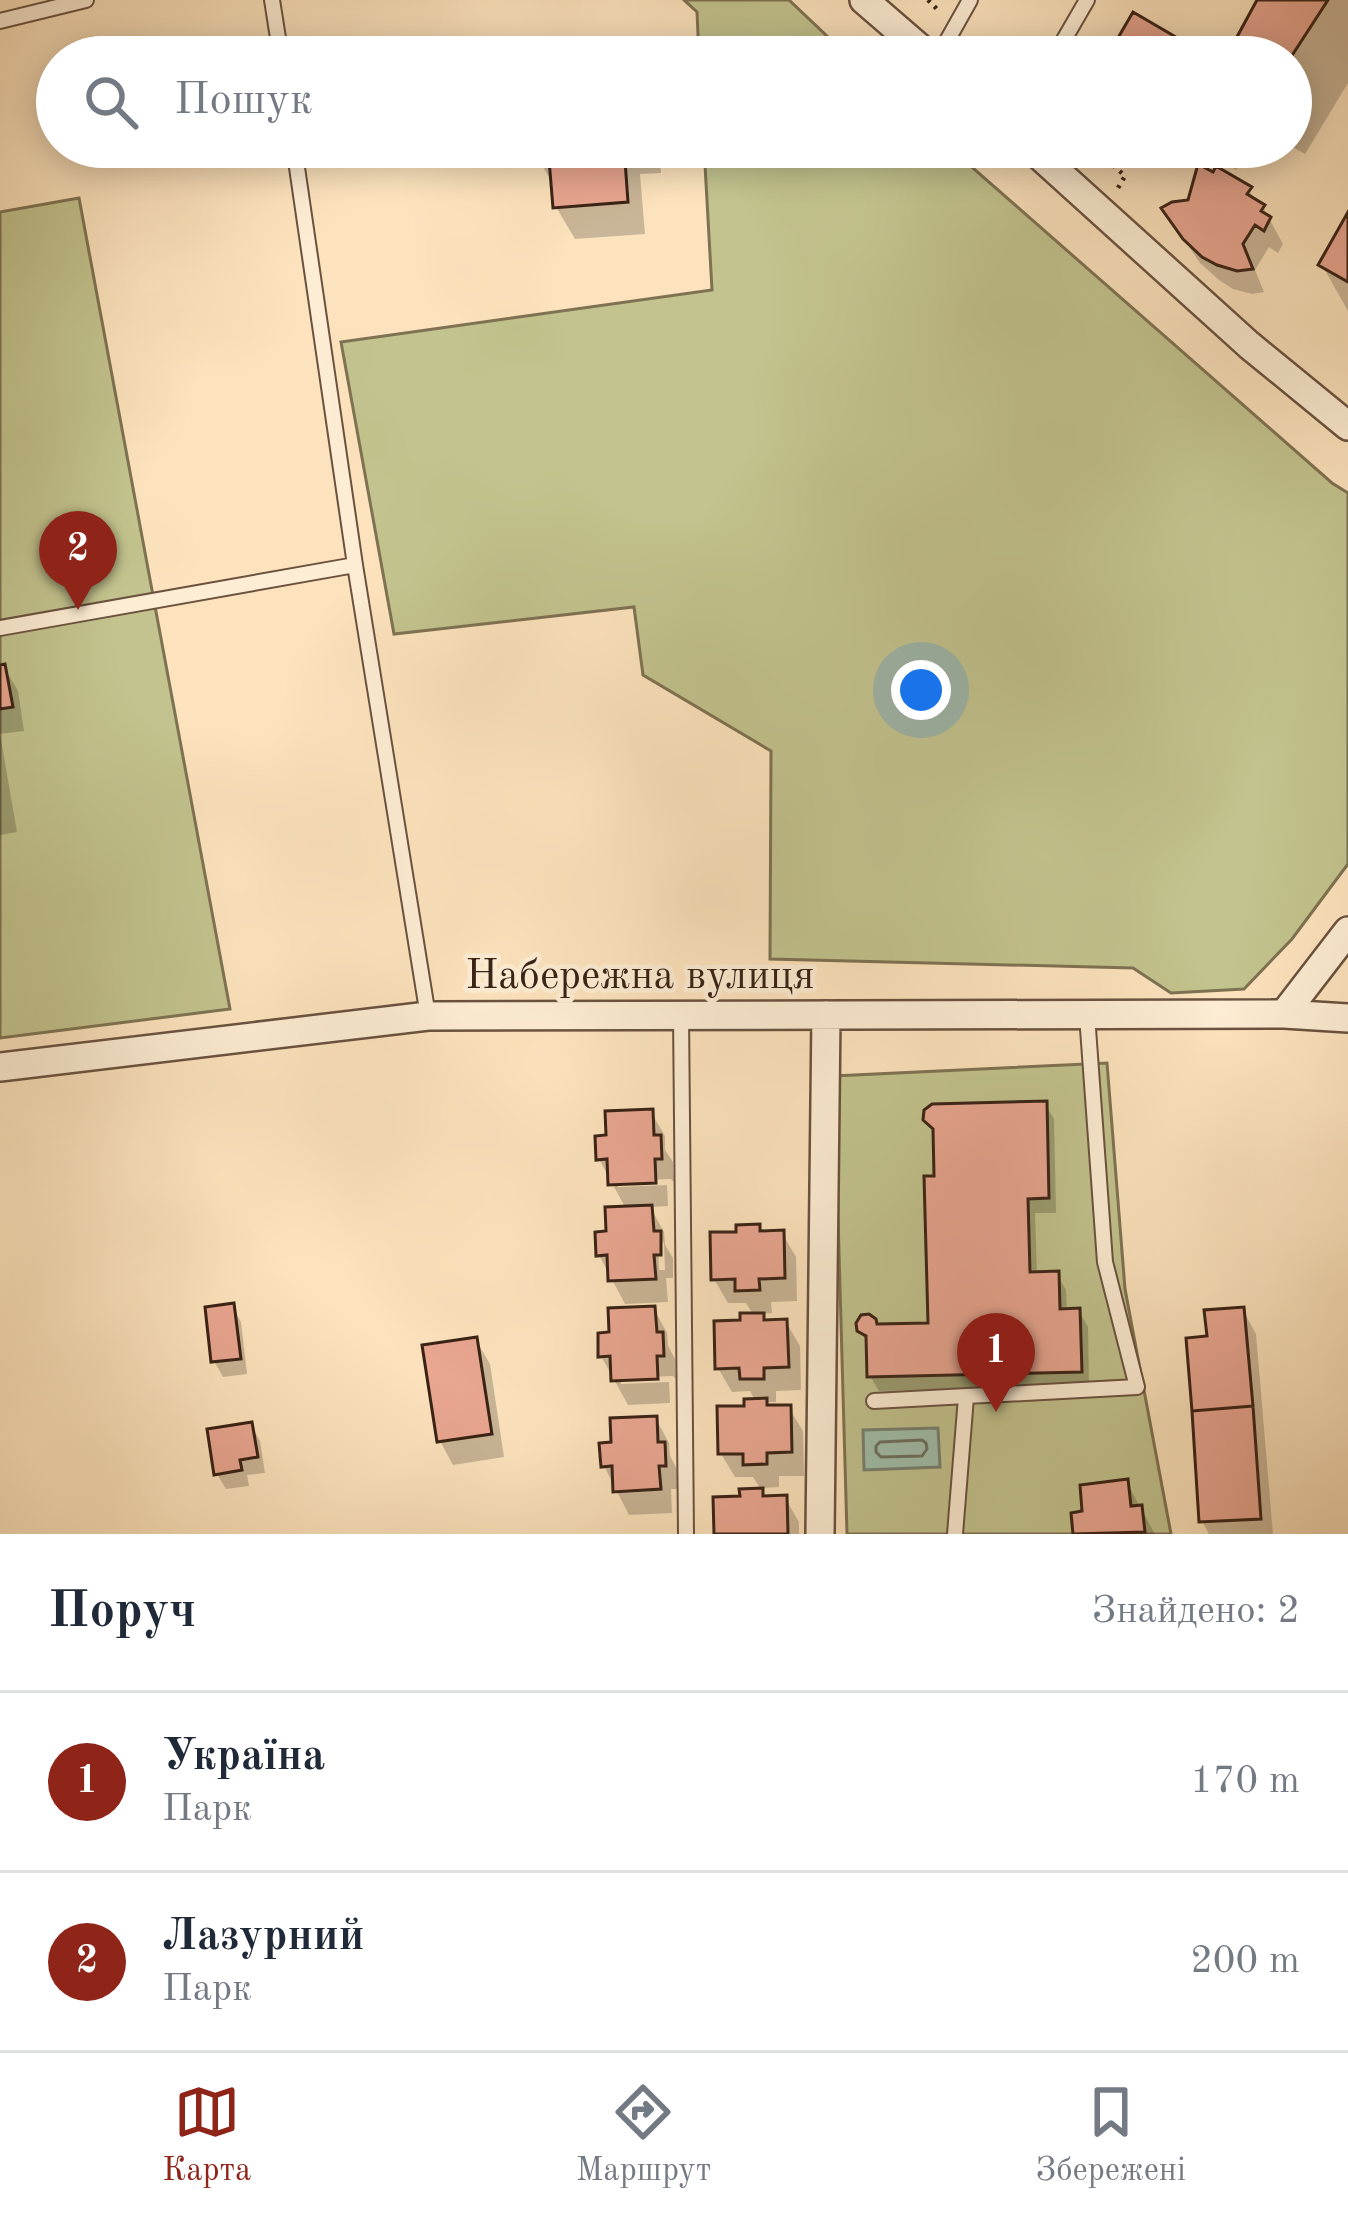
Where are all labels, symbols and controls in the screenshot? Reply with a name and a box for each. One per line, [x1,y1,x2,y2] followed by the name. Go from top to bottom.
[36,36,1312,168] search box
[78,69,144,135] icon: search
[174,79,313,124] text: Пошук
[39,511,117,610] pin: 2
[891,660,951,720] your location
[465,956,815,998] street label: Набережна вулиця
[957,1313,1035,1412] pin: 1
[48,1587,196,1638] text: Поруч
[1092,1592,1300,1631] text: Знайдено: 2
[162,1735,325,1780] text: Україна
[76,1762,98,1801] text: 1
[1190,1762,1300,1801] text: 170 m
[162,1790,252,1829] text: Парк
[162,1915,364,1960] text: Лазурний
[76,1942,98,1981] text: 2
[1190,1942,1300,1981] text: 200 m
[162,1970,252,2009] text: Парк
[162,2079,251,2192] tab: Карта
[576,2079,711,2192] tab: Маршрут
[1036,2079,1186,2192] tab: Збережені

